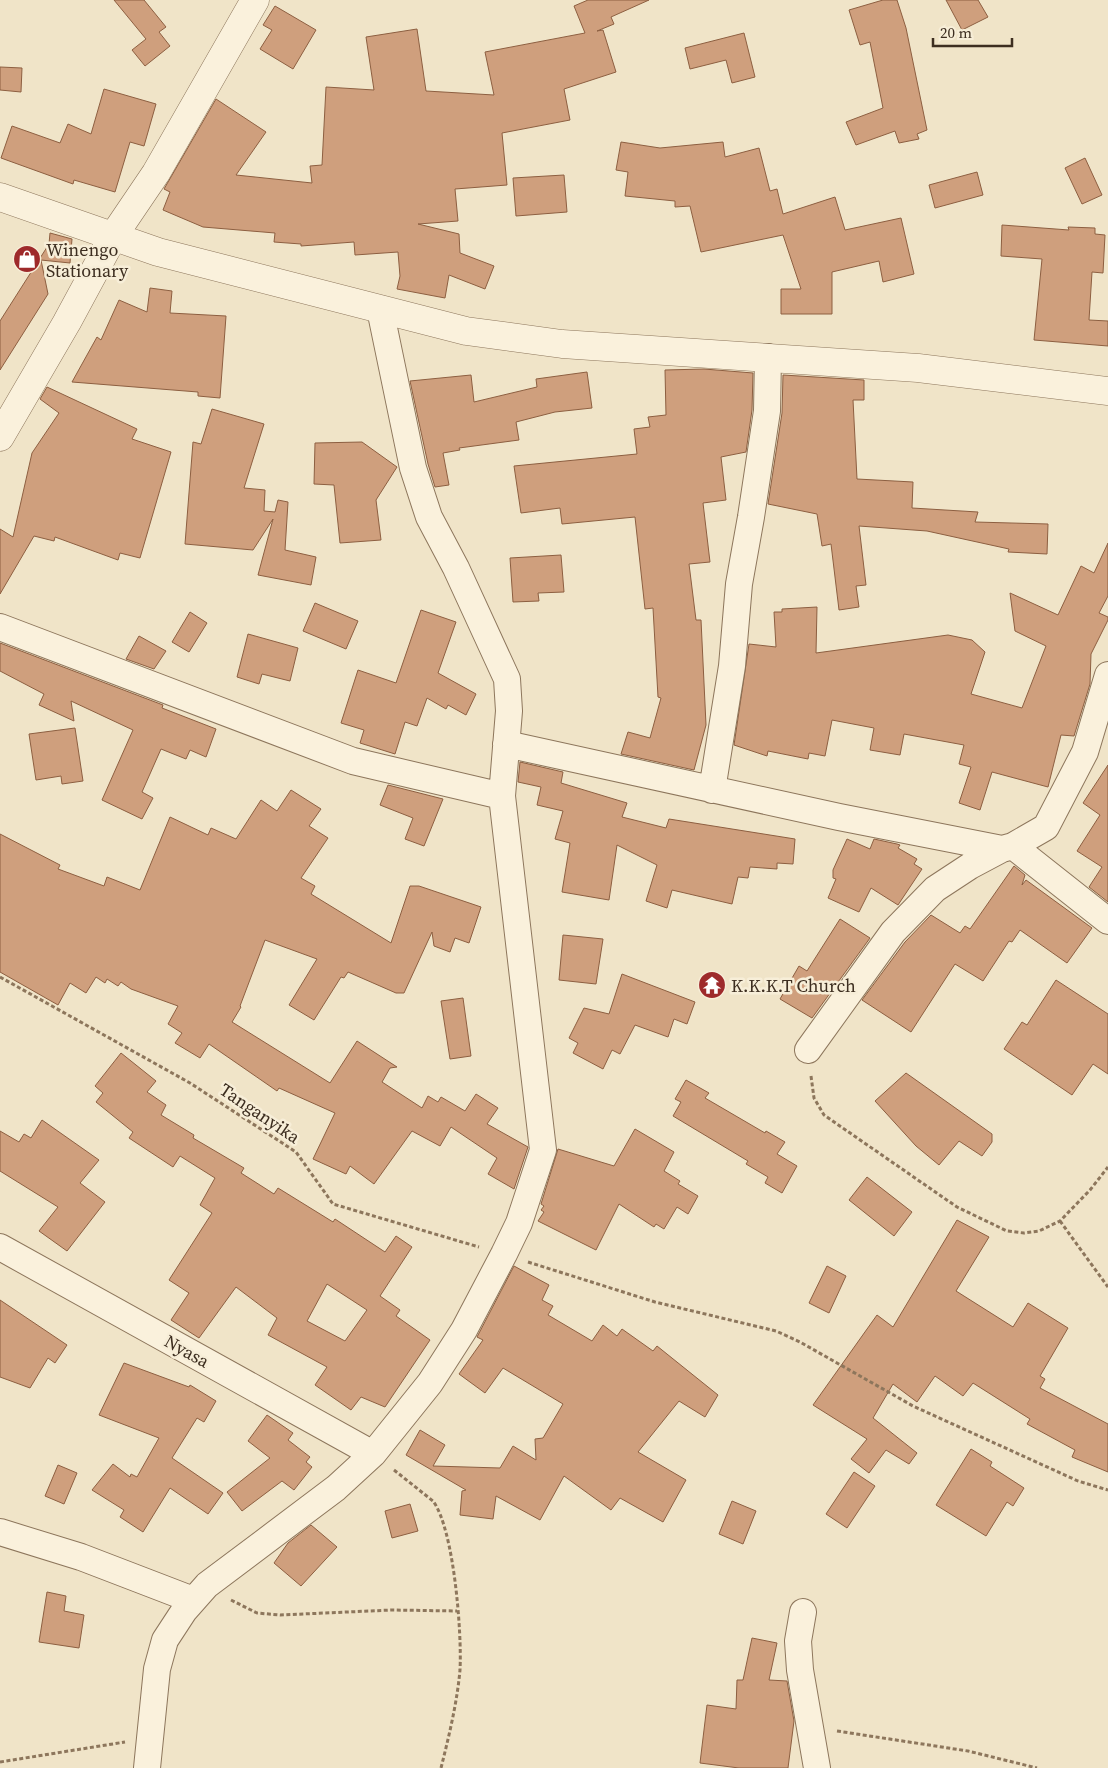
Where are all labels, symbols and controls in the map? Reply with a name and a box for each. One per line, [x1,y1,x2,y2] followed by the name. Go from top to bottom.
[933,15,1012,47] scale bar
[940,22,972,43] text: 20 m
[46,237,129,283] place label: Winengo Stationary
[12,244,42,274] shop icon: Winengo Stationary
[697,970,727,1000] temple icon: K.K.K.T Church
[731,973,856,998] place label: K.K.K.T Church
[215,1077,306,1150] street label: Tanganyika
[160,1328,215,1374] street label: Nyasa

